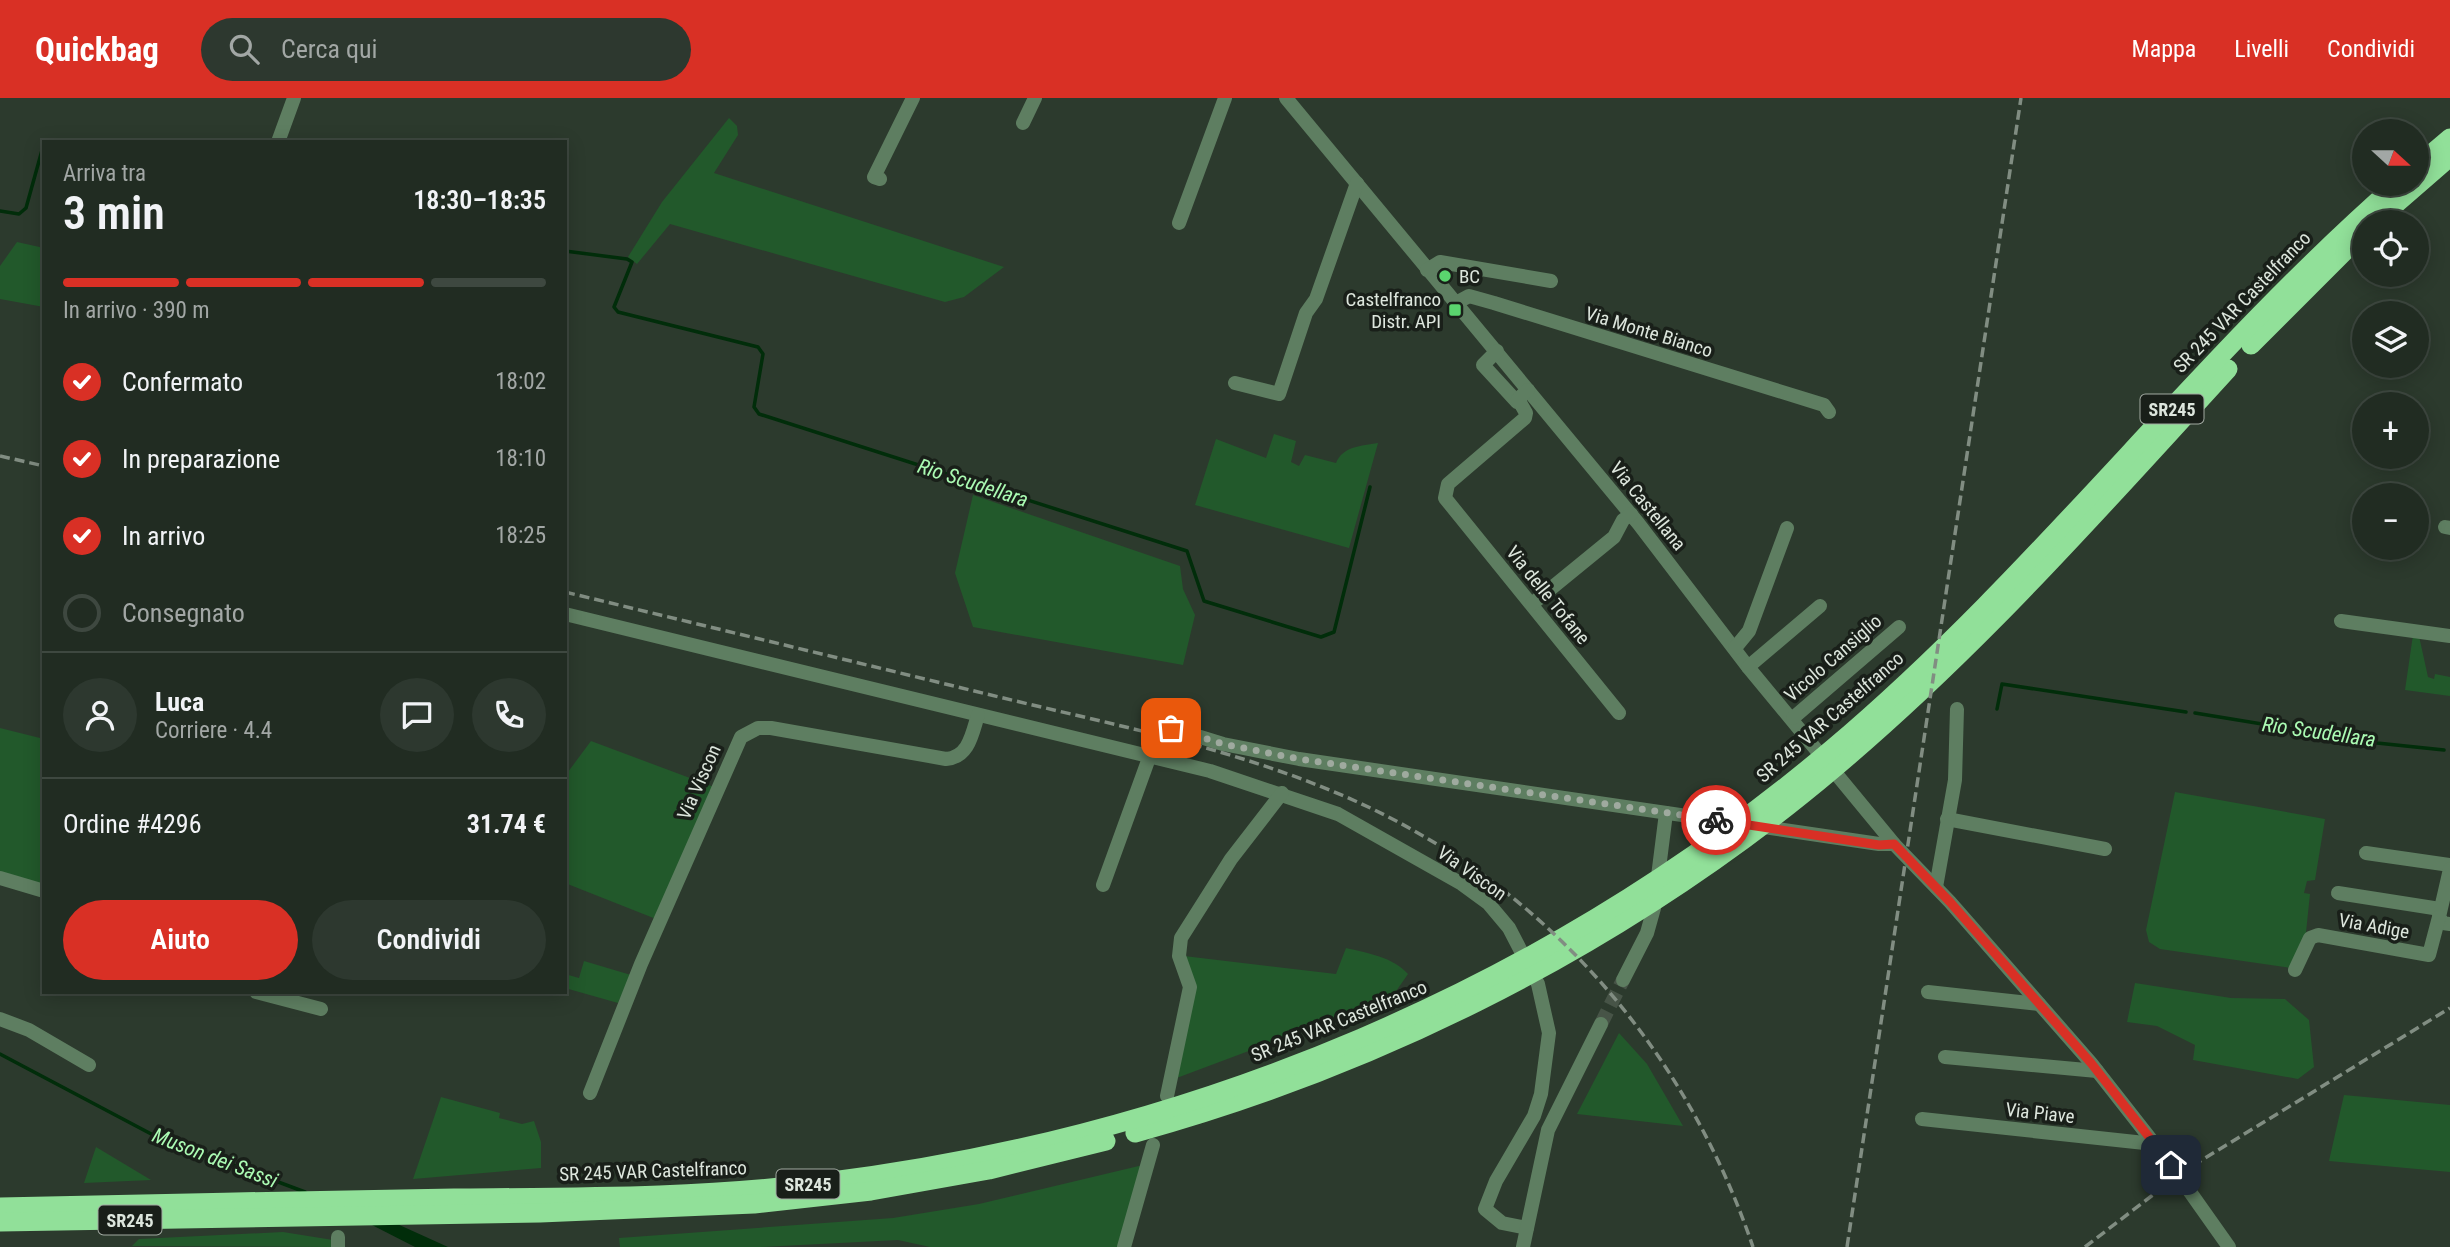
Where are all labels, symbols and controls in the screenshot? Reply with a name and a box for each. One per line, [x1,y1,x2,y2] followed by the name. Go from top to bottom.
[201,18,691,81] search box
[35,30,159,69] text: Quickbag
[225,30,263,68] icon: search
[281,34,378,64] text: Cerca qui
[2132,35,2196,63] text: Mappa
[2234,35,2289,63] text: Livelli
[2327,35,2415,63] text: Condividi
[2352,119,2429,196] north arrow
[2352,119,2429,560] map controls
[63,160,146,187] text: Arriva tra
[413,185,546,215] text: 18:30–18:35
[63,186,165,240] text: 3 min
[2352,210,2429,287] button: locate
[2169,227,2315,377] street label: SR 245 VAR Castelfranco
[1459,265,1480,288] place label: BC
[1437,268,1453,284] marker: BC
[1346,288,1441,333] place label: Castelfranco Distr. API
[63,297,210,324] text: In arrivo · 390 m
[2352,301,2429,378] button: layers
[1447,302,1463,318] marker: Castelfranco Distr. API
[1583,302,1715,362] street label: Via Monte Bianco
[63,363,101,401] icon: check
[122,367,243,397] text: Confermato
[495,368,546,395] text: 18:02
[2352,392,2429,469] button: +
[2140,394,2204,424] road number: SR245
[63,440,101,478] icon: check
[122,444,280,474] text: In preparazione
[495,445,546,472] text: 18:10
[915,454,1031,512] water label: Rio Scudellara
[1605,457,1691,555] street label: Via Castellana
[2352,483,2429,560] button: −
[63,517,101,555] icon: check
[122,521,205,551] text: In arrivo
[495,522,546,549] text: 18:25
[1501,541,1595,649] street label: Via delle Tofane
[122,598,245,628] text: Consegnato
[1780,610,1886,706] street label: Vicolo Cansiglio
[1752,647,1908,787] street label: SR 245 VAR Castelfranco
[63,678,137,752] button: person
[380,678,454,752] button: chat
[472,678,546,752] button: phone
[155,687,204,717] text: Luca
[1141,698,1201,758] pin
[1152,709,1190,747] icon: bag
[2261,712,2377,752] water label: Rio Scudellara
[155,717,272,744] text: Corriere · 4.4
[672,741,726,823] street label: Via Viscon
[1681,785,1751,855] courier
[1697,801,1735,839] icon: bike
[63,809,202,839] text: Ordine #4296
[467,809,546,839] text: 31.74 €
[1433,841,1511,905] street label: Via Viscon
[63,900,298,980] button: Aiuto
[312,900,546,980] button: Condividi
[2337,908,2411,944] street label: Via Adige
[1248,975,1430,1067] street label: SR 245 VAR Castelfranco
[2004,1098,2076,1128] street label: Via Piave
[149,1123,281,1193] water label: Muson dei Sassi
[2141,1135,2201,1195] pin
[2152,1146,2190,1184] icon: home
[559,1156,747,1186] street label: SR 245 VAR Castelfranco
[776,1170,840,1198] road number: SR245
[99,1205,162,1234] road number: SR245

